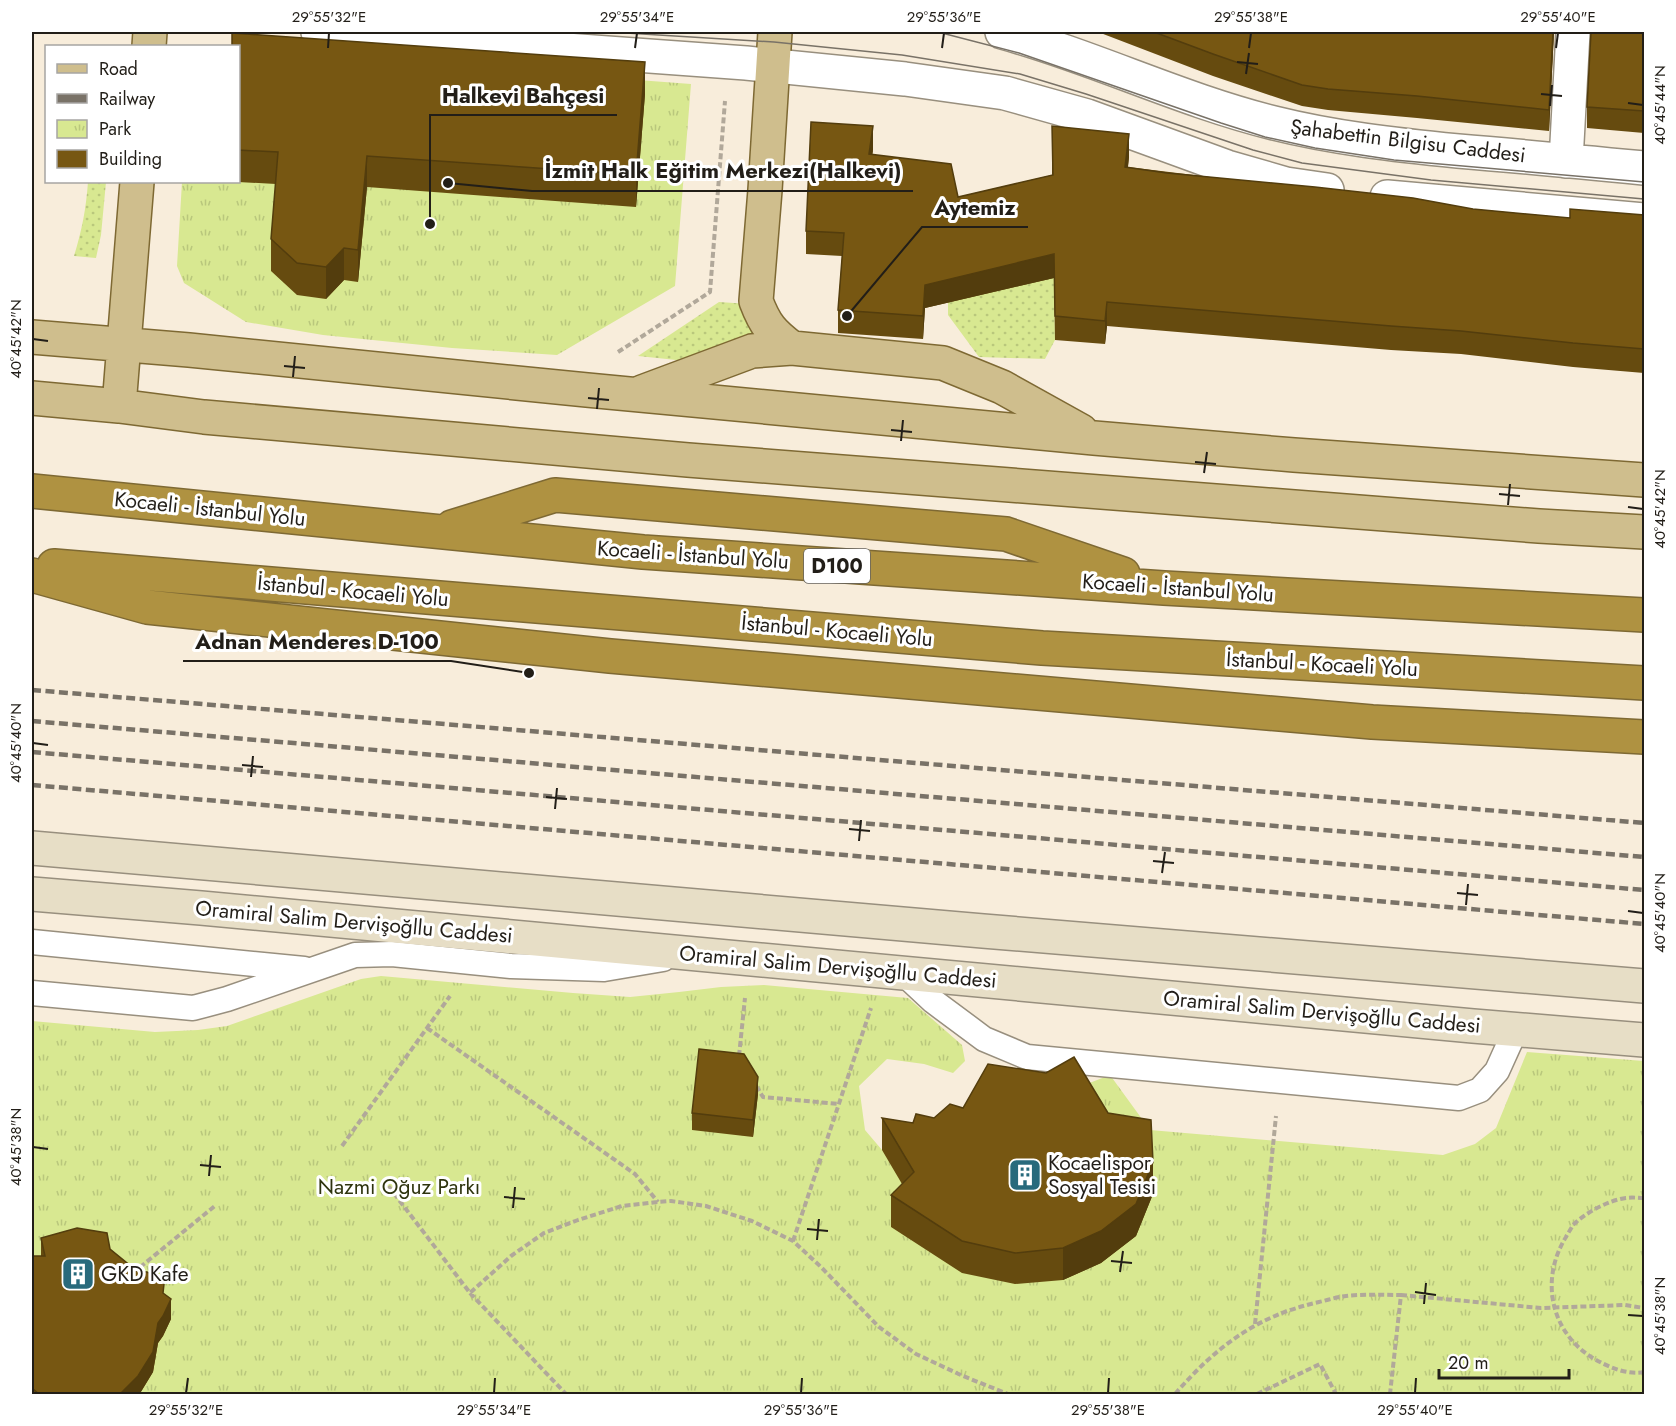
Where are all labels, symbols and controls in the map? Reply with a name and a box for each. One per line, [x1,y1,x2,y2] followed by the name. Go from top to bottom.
[292,6,366,28] text: 29°55'32"E
[600,6,674,28] text: 29°55'34"E
[907,6,981,28] text: 29°55'36"E
[1214,6,1288,28] text: 29°55'38"E
[1520,6,1596,28] text: 29°55'40"E
[45,45,240,183] legend
[99,56,138,82] text: Road
[1649,65,1671,145] text: 40°45'44"N
[430,75,617,115] callout: Halkevi Bahçesi
[442,79,604,111] text: Halkevi Bahçesi
[99,86,155,112] text: Railway
[1289,112,1527,170] street label: Şahabettin Bilgisu Caddesi
[99,116,131,142] text: Park
[99,146,162,172] text: Building
[532,151,913,191] callout: İzmit Halk Eğitim Merkezi(Halkevi)
[545,154,901,186] text: İzmit Halk Eğitim Merkezi(Halkevi)
[922,187,1028,227] callout: Aytemiz
[933,191,1016,223] text: Aytemiz
[5,299,27,379] text: 40°45'42"N
[1649,469,1671,549] text: 40°45'42"N
[113,484,307,534] street label: Kocaeli - İstanbul Yolu
[596,533,790,577] street label: Kocaeli - İstanbul Yolu
[804,549,870,583] road number: D100
[1081,566,1275,610] street label: Kocaeli - İstanbul Yolu
[256,568,450,614] street label: İstanbul - Kocaeli Yolu
[740,608,934,654] street label: İstanbul - Kocaeli Yolu
[183,621,451,661] callout: Adnan Menderes D-100
[194,625,439,657] text: Adnan Menderes D-100
[1225,644,1419,684] street label: İstanbul - Kocaeli Yolu
[5,703,27,783] text: 40°45'40"N
[1649,873,1671,953] text: 40°45'40"N
[194,893,514,951] street label: Oramiral Salim Dervişoğllu Caddesi
[678,938,998,996] street label: Oramiral Salim Dervişoğllu Caddesi
[1162,983,1482,1041] street label: Oramiral Salim Dervişoğllu Caddesi
[5,1108,27,1186] text: 40°45'38"N
[1048,1148,1156,1202] place label: Kocaelispor Sosyal Tesisi
[1007,1157,1043,1193] building icon: Kocaelispor Sosyal Tesisi
[318,1172,480,1202] park label: Nazmi Oğuz Parkı
[60,1256,96,1292] building icon: GKD Kafe
[101,1259,189,1289] place label: GKD Kafe
[1649,1277,1671,1355] text: 40°45'38"N
[1439,1342,1570,1380] scale bar
[1448,1350,1488,1376] text: 20 m
[149,1399,223,1421] text: 29°55'32"E
[457,1399,531,1421] text: 29°55'34"E
[764,1399,838,1421] text: 29°55'36"E
[1071,1399,1145,1421] text: 29°55'38"E
[1377,1399,1453,1421] text: 29°55'40"E

